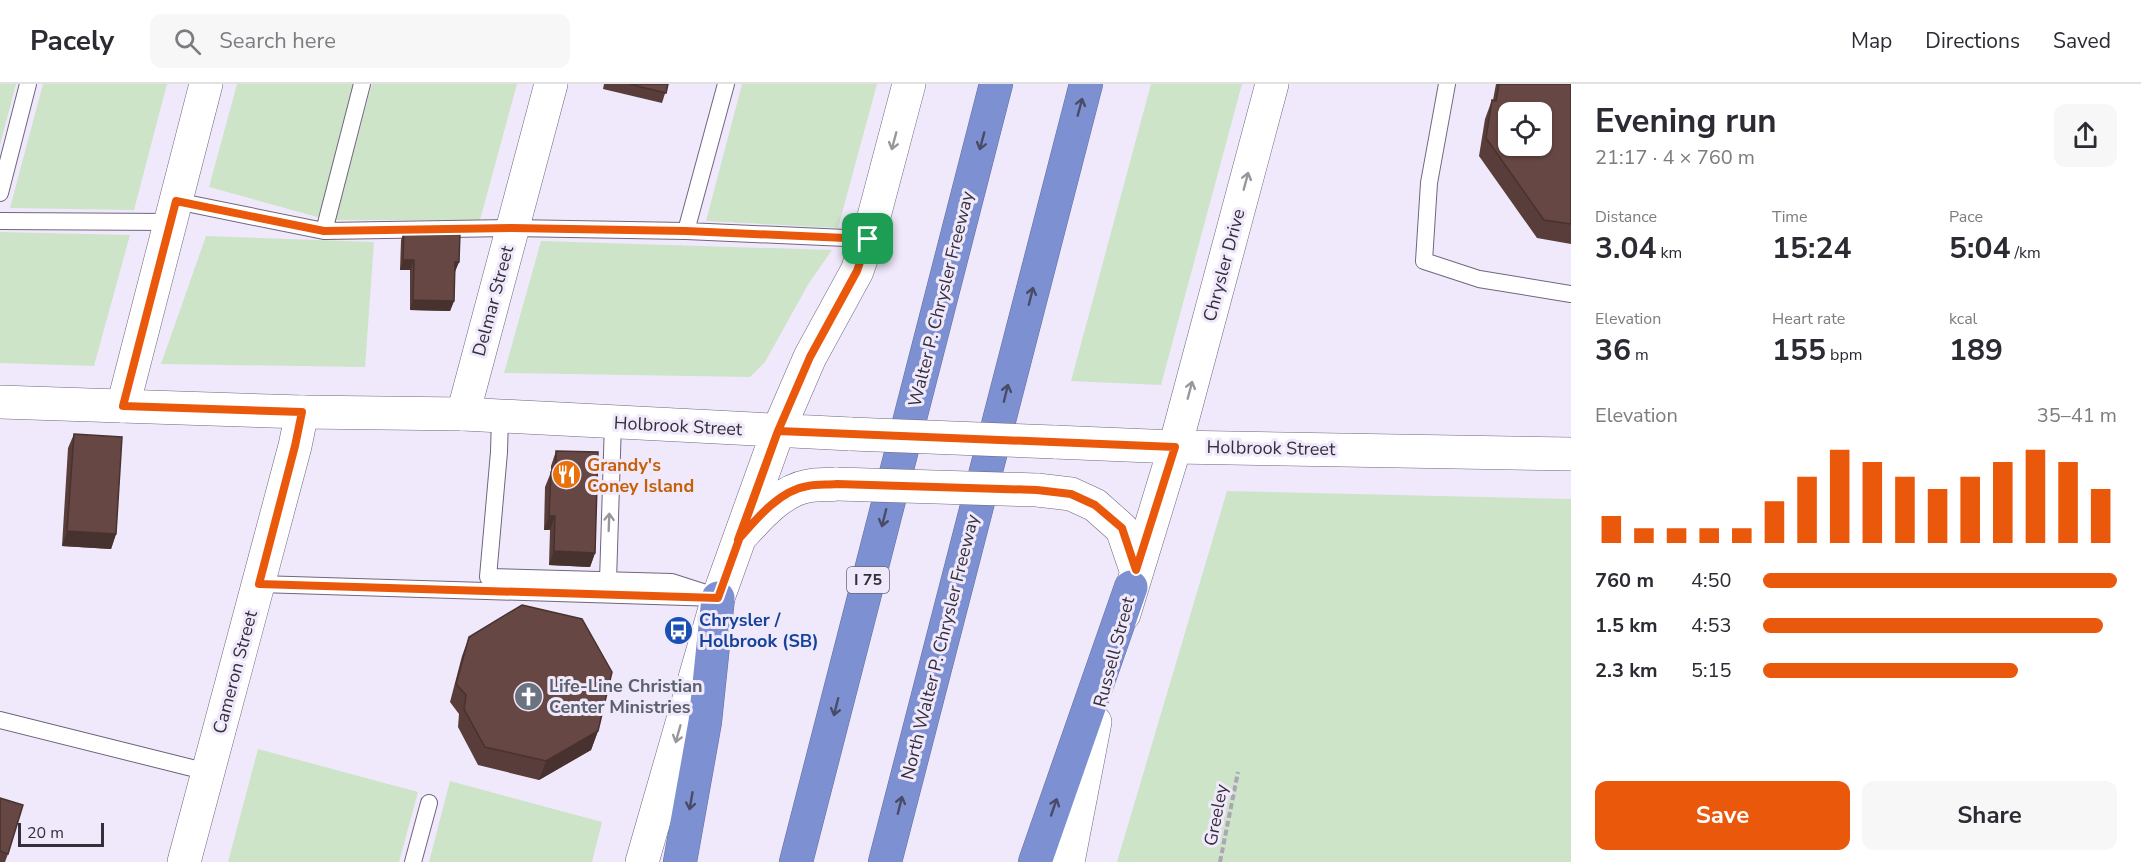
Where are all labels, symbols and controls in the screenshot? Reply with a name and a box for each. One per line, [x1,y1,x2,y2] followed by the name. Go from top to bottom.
[150,14,570,68] search box
[30,22,114,60] text: Pacely
[171,25,204,58] icon: search
[219,26,336,56] text: Search here
[1851,27,1892,55] text: Map
[1925,27,2020,55] text: Directions
[2053,27,2111,55] text: Saved
[1074,98,1086,117] one-way arrow
[1595,99,1777,144] text: Evening run
[1498,102,1552,156] map controls
[1498,102,1552,156] button: locate
[2054,104,2117,167] button: share
[888,131,899,150] one-way arrow
[975,131,987,150] one-way arrow
[1595,144,1755,171] text: 21:17 · 4 × 760 m
[1241,172,1252,191] one-way arrow
[903,188,980,409] street label: Walter P. Chrysler Freeway
[1197,206,1251,324] street label: Chrysler Drive
[1595,206,1657,228] text: Distance
[1772,206,1808,228] text: Time
[1949,206,1983,228] text: Pace
[842,213,893,264] pin
[851,222,884,255] icon: arrive
[1595,228,1656,269] text: 3.04
[1772,228,1851,269] text: 15:24
[1949,228,2010,269] text: 5:04
[467,242,519,359] street label: Delmar Street
[1656,242,1682,264] text: km
[2010,242,2041,264] text: /km
[1025,286,1037,305] one-way arrow
[1595,308,1661,330] text: Elevation
[1772,308,1845,330] text: Heart rate
[1949,308,1977,330] text: kcal
[1595,330,1631,371] text: 36
[1772,330,1826,371] text: 155
[1949,330,2003,371] text: 189
[1631,344,1649,366] text: m
[1826,344,1862,366] text: bpm
[1185,381,1196,400] one-way arrow
[1000,384,1012,403] one-way arrow
[1595,402,1678,429] text: Elevation
[2037,402,2117,429] text: 35–41 m
[613,411,744,441] street label: Holbrook Street
[1206,435,1336,461] street label: Holbrook Street
[587,453,694,498] place label: Grandy's Coney Island
[550,459,582,491] restaurant icon: Grandy's Coney Island
[878,508,890,527] one-way arrow
[895,511,985,782] street label: North Walter P. Chrysler Freeway
[604,513,615,533] one-way arrow
[847,567,889,593] road number: I 75
[1595,567,1654,594] text: 760 m
[1691,567,1732,594] text: 4:50
[1088,593,1140,710] street label: Russell Street
[207,607,263,736] street label: Cameron Street
[699,608,819,653] place label: Chrysler / Holbrook (SB)
[1595,612,1658,639] text: 1.5 km
[1691,612,1732,639] text: 4:53
[662,614,694,646] bus stop icon: Chrysler / Holbrook (SB)
[1595,657,1658,684] text: 2.3 km
[1691,657,1732,684] text: 5:15
[549,674,703,719] place label: Life-Line Christian Center Ministries
[512,680,544,712] church icon: Life-Line Christian Center Ministries
[830,697,841,716] one-way arrow
[672,725,683,744] one-way arrow
[1198,781,1234,848] street label: Greeley
[1595,781,1850,850] button: Save
[1862,781,2117,850] button: Share
[685,791,696,810] one-way arrow
[895,796,906,815] one-way arrow
[1049,798,1060,817] one-way arrow
[18,820,104,848] scale bar
[27,822,64,844] text: 20 m

